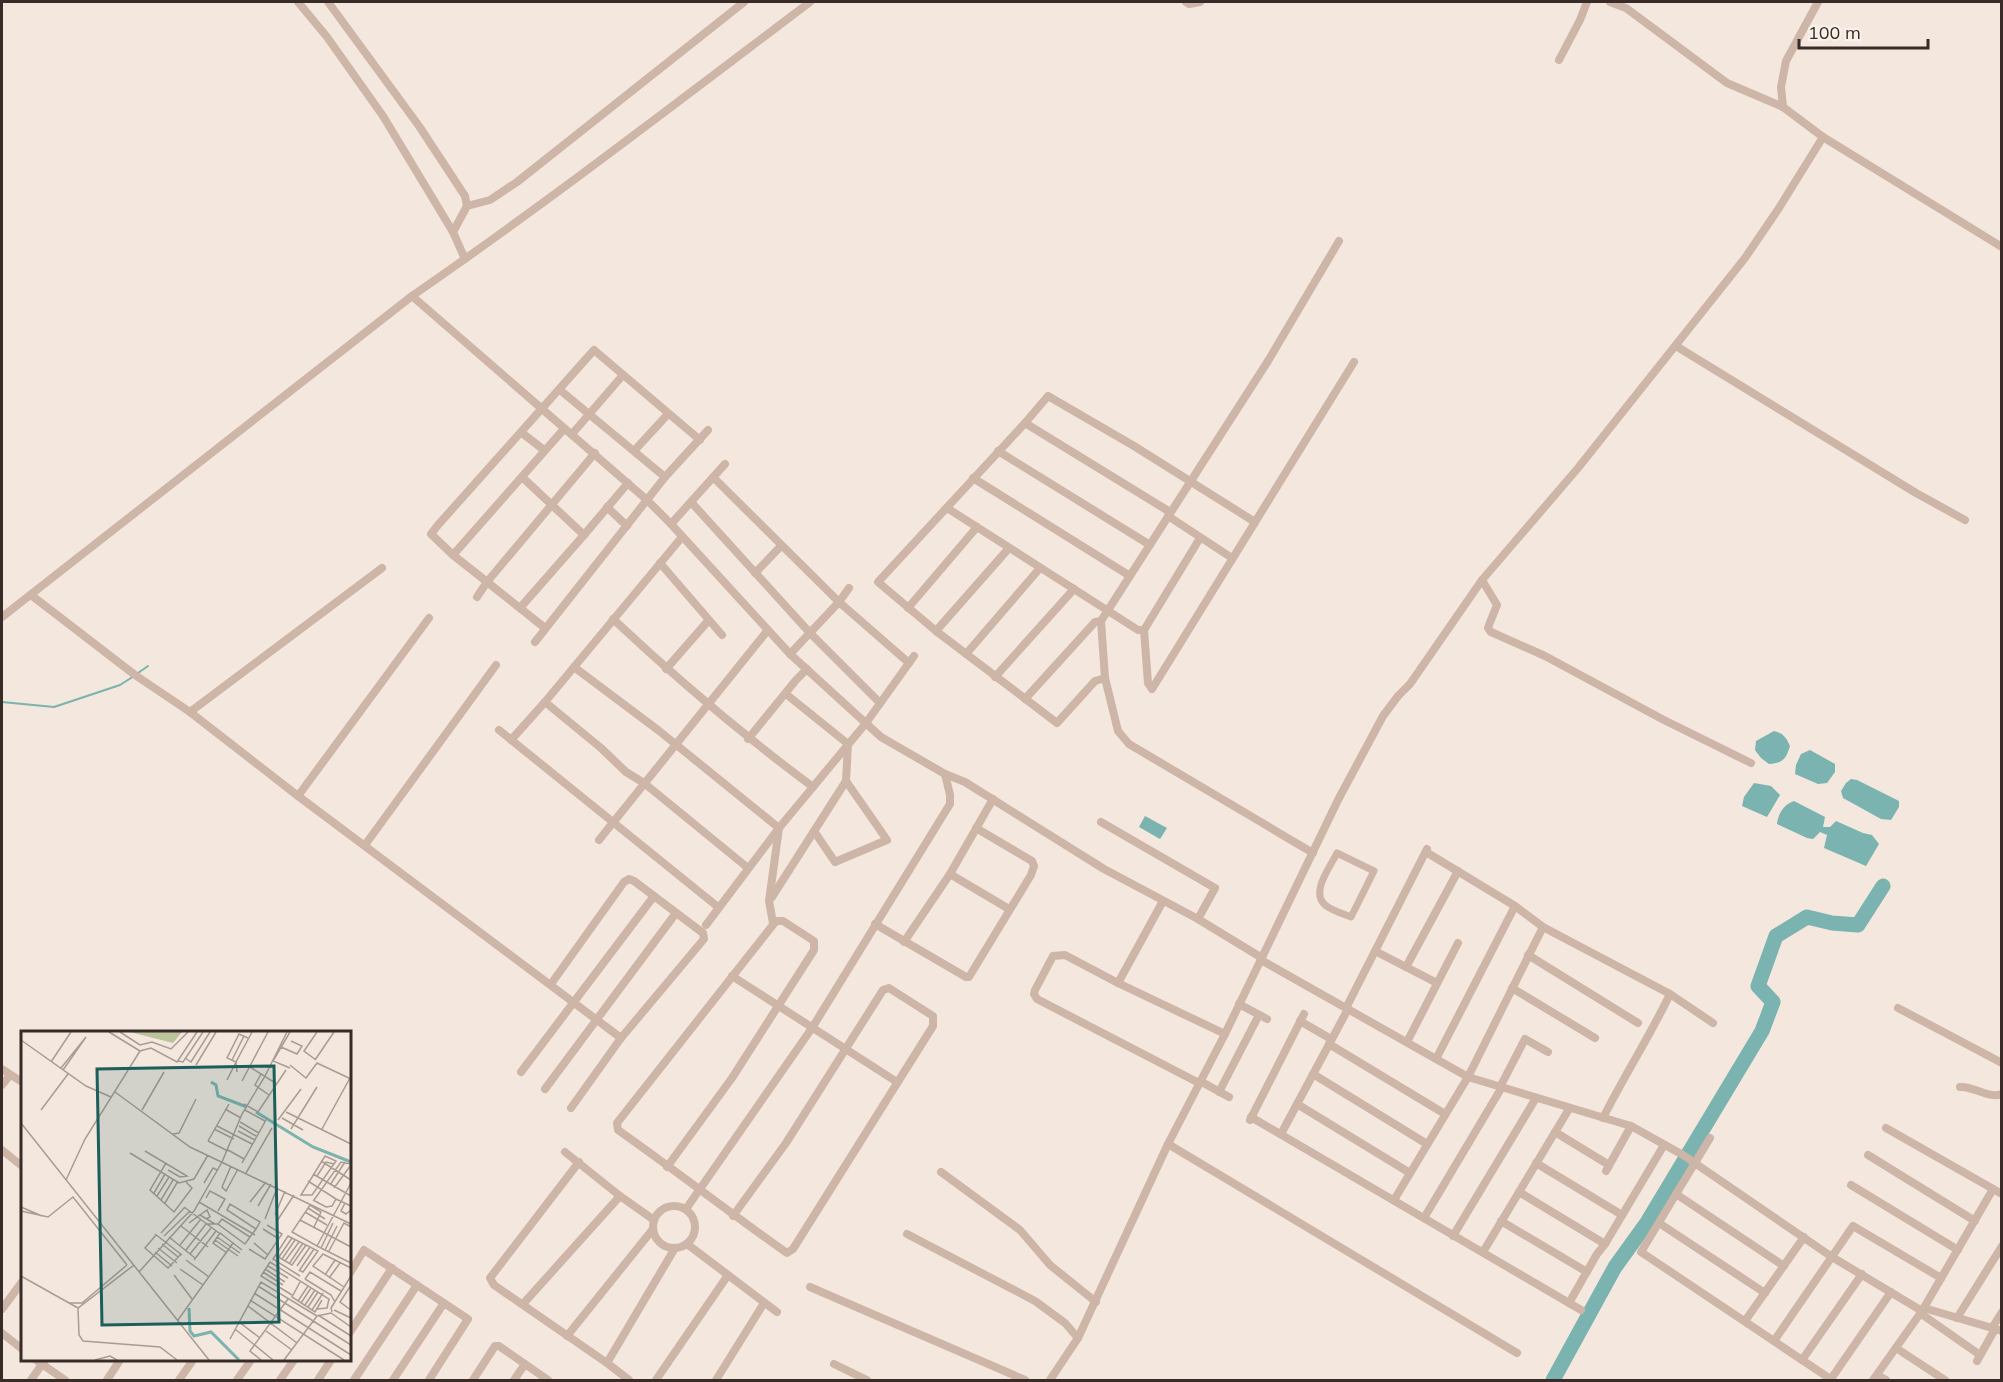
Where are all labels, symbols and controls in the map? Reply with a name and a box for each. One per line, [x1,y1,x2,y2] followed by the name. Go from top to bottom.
[1799,12,1928,50] scale bar
[1808,21,1861,44] text: 100 m
[21,1031,351,1361] inset map

